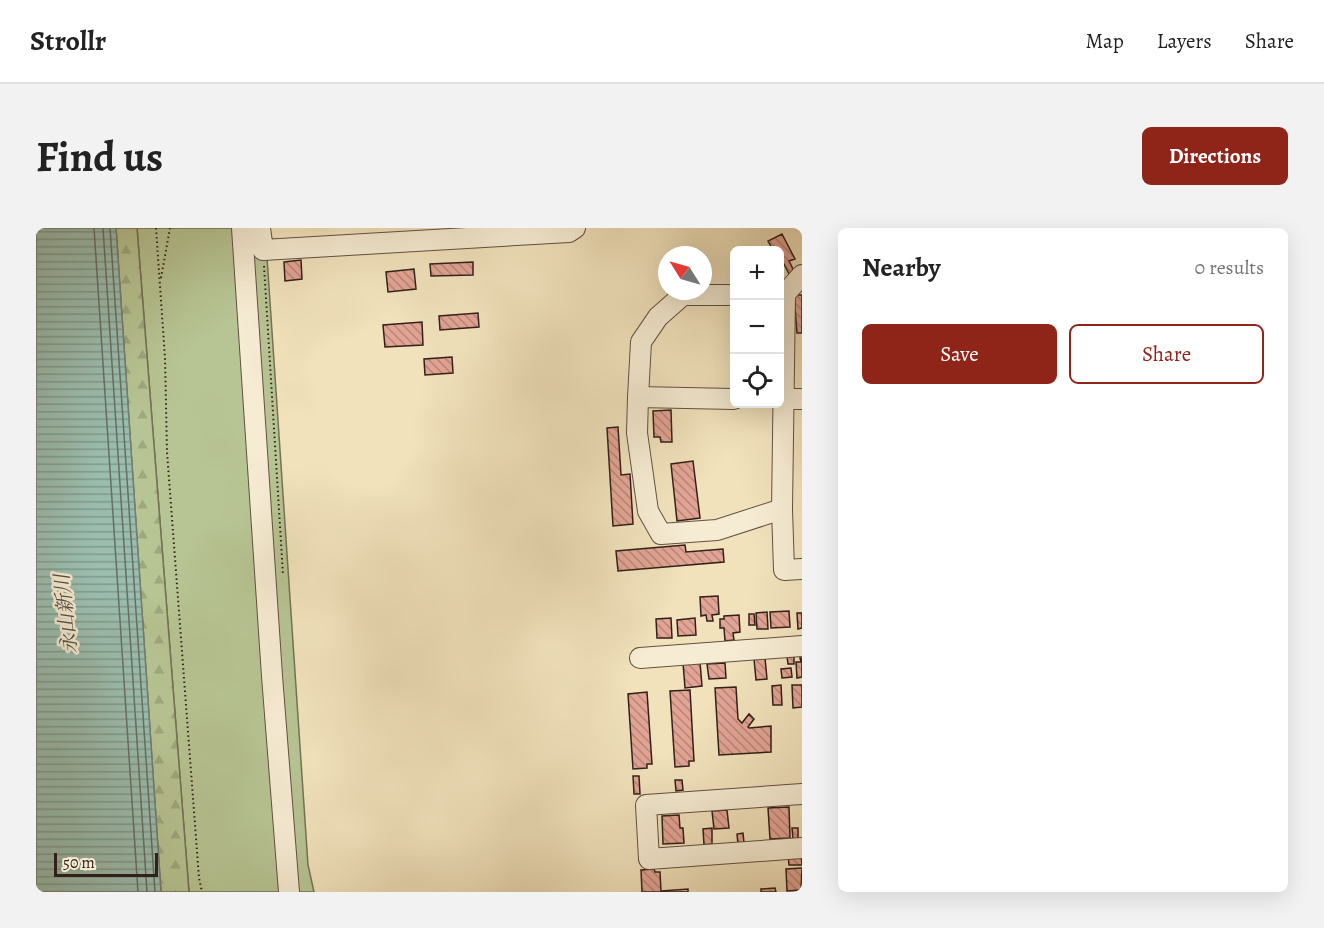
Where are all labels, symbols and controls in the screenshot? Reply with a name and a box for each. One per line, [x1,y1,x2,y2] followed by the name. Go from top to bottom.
[30,22,106,60] text: Strollr
[1085,27,1124,55] text: Map
[1157,27,1212,55] text: Layers
[1245,27,1294,55] text: Share
[1142,127,1288,185] button: Directions
[36,128,163,185] text: Find us
[658,246,712,300] north arrow
[730,246,784,408] map controls
[730,246,784,300] button: +
[862,250,941,285] text: Nearby
[1195,254,1264,281] text: 0 results
[730,300,784,354] button: −
[862,324,1057,384] button: Save
[1069,324,1264,384] button: Share
[730,354,784,408] button: locate
[48,571,84,655] water label: 永山新川
[54,850,158,878] scale bar
[63,852,95,874] text: 50 m

